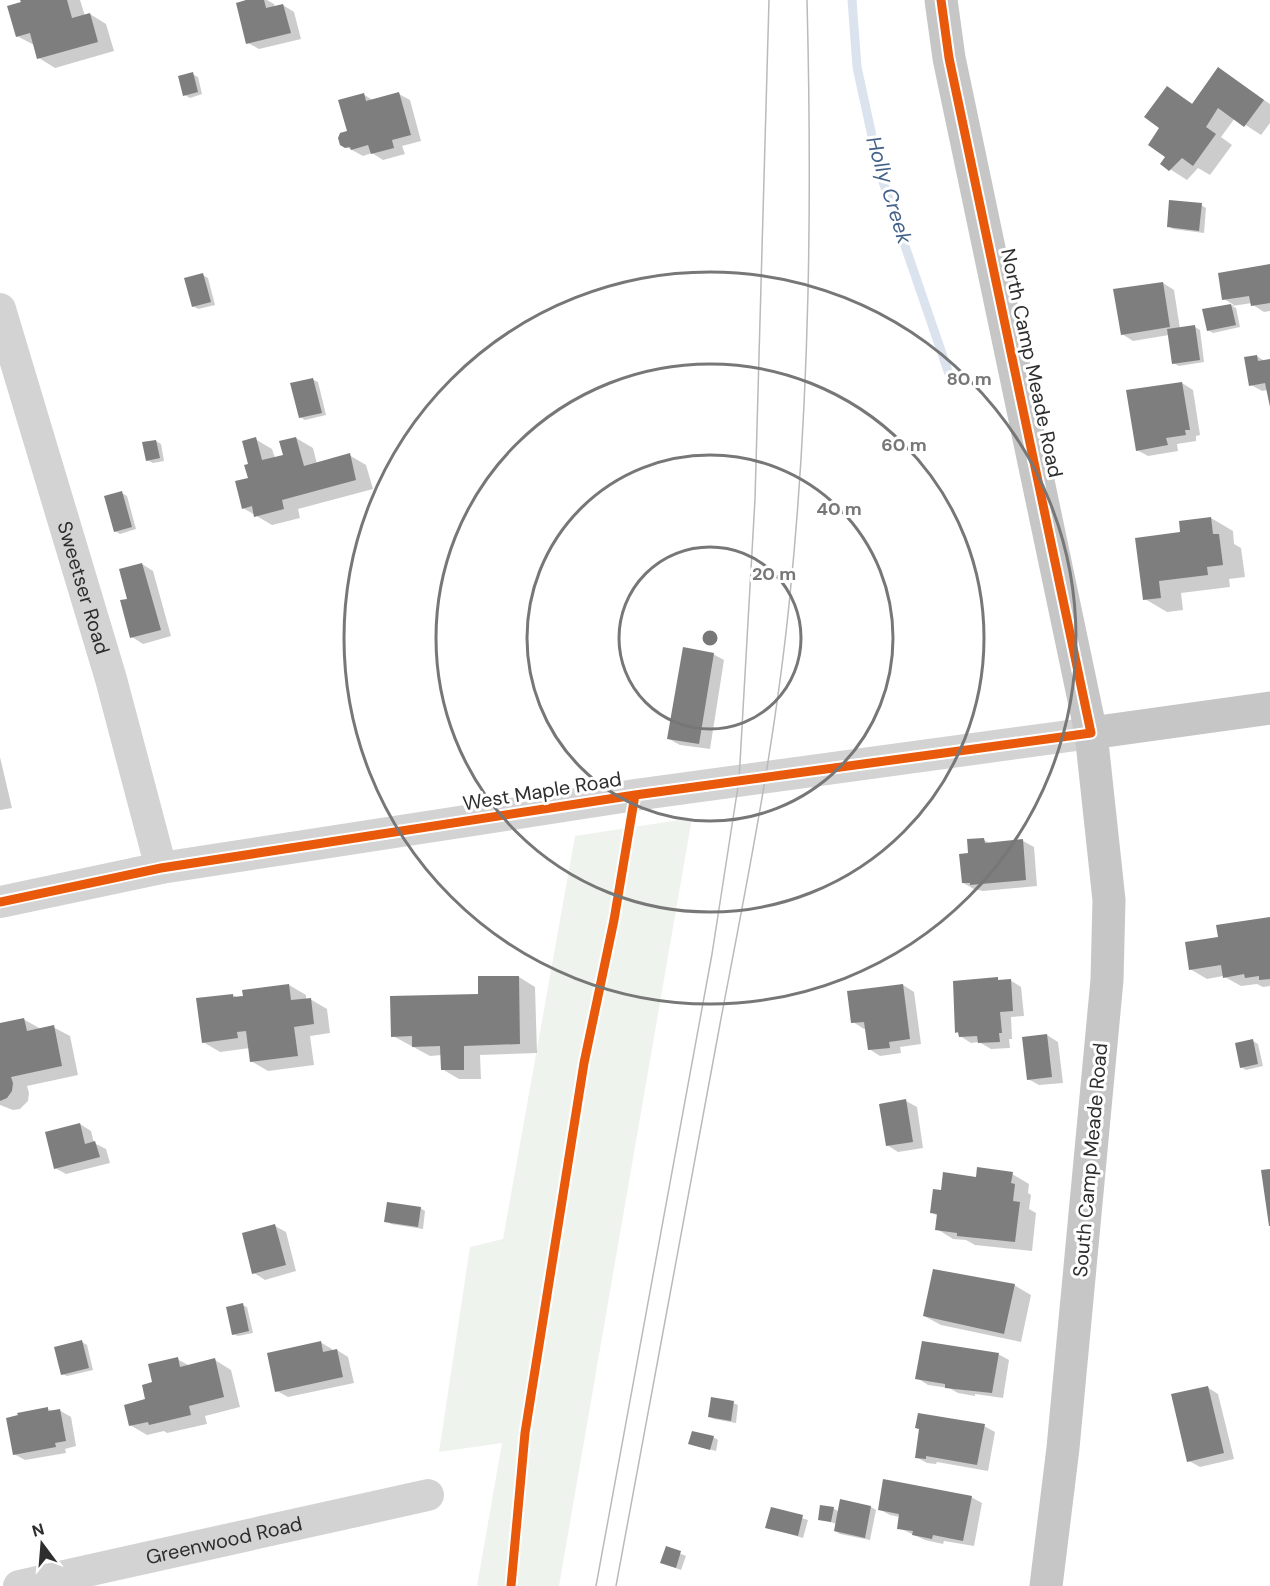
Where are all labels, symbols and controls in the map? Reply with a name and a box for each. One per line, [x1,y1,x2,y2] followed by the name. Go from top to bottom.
[859,133,919,247] water label: Holly Creek
[995,246,1069,480] street label: North Camp Meade Road
[946,367,992,391] text: 80 m
[881,433,927,457] text: 60 m
[816,497,862,521] text: 40 m
[51,518,116,657] street label: Sweetser Road
[752,562,796,586] text: 20 m
[700,628,720,648] centre of rings
[461,766,623,816] street label: West Maple Road
[1067,1042,1113,1278] street label: South Camp Meade Road
[143,1510,305,1570] street label: Greenwood Road
[12,1514,72,1574] north arrow
[29,1518,47,1542] text: N

